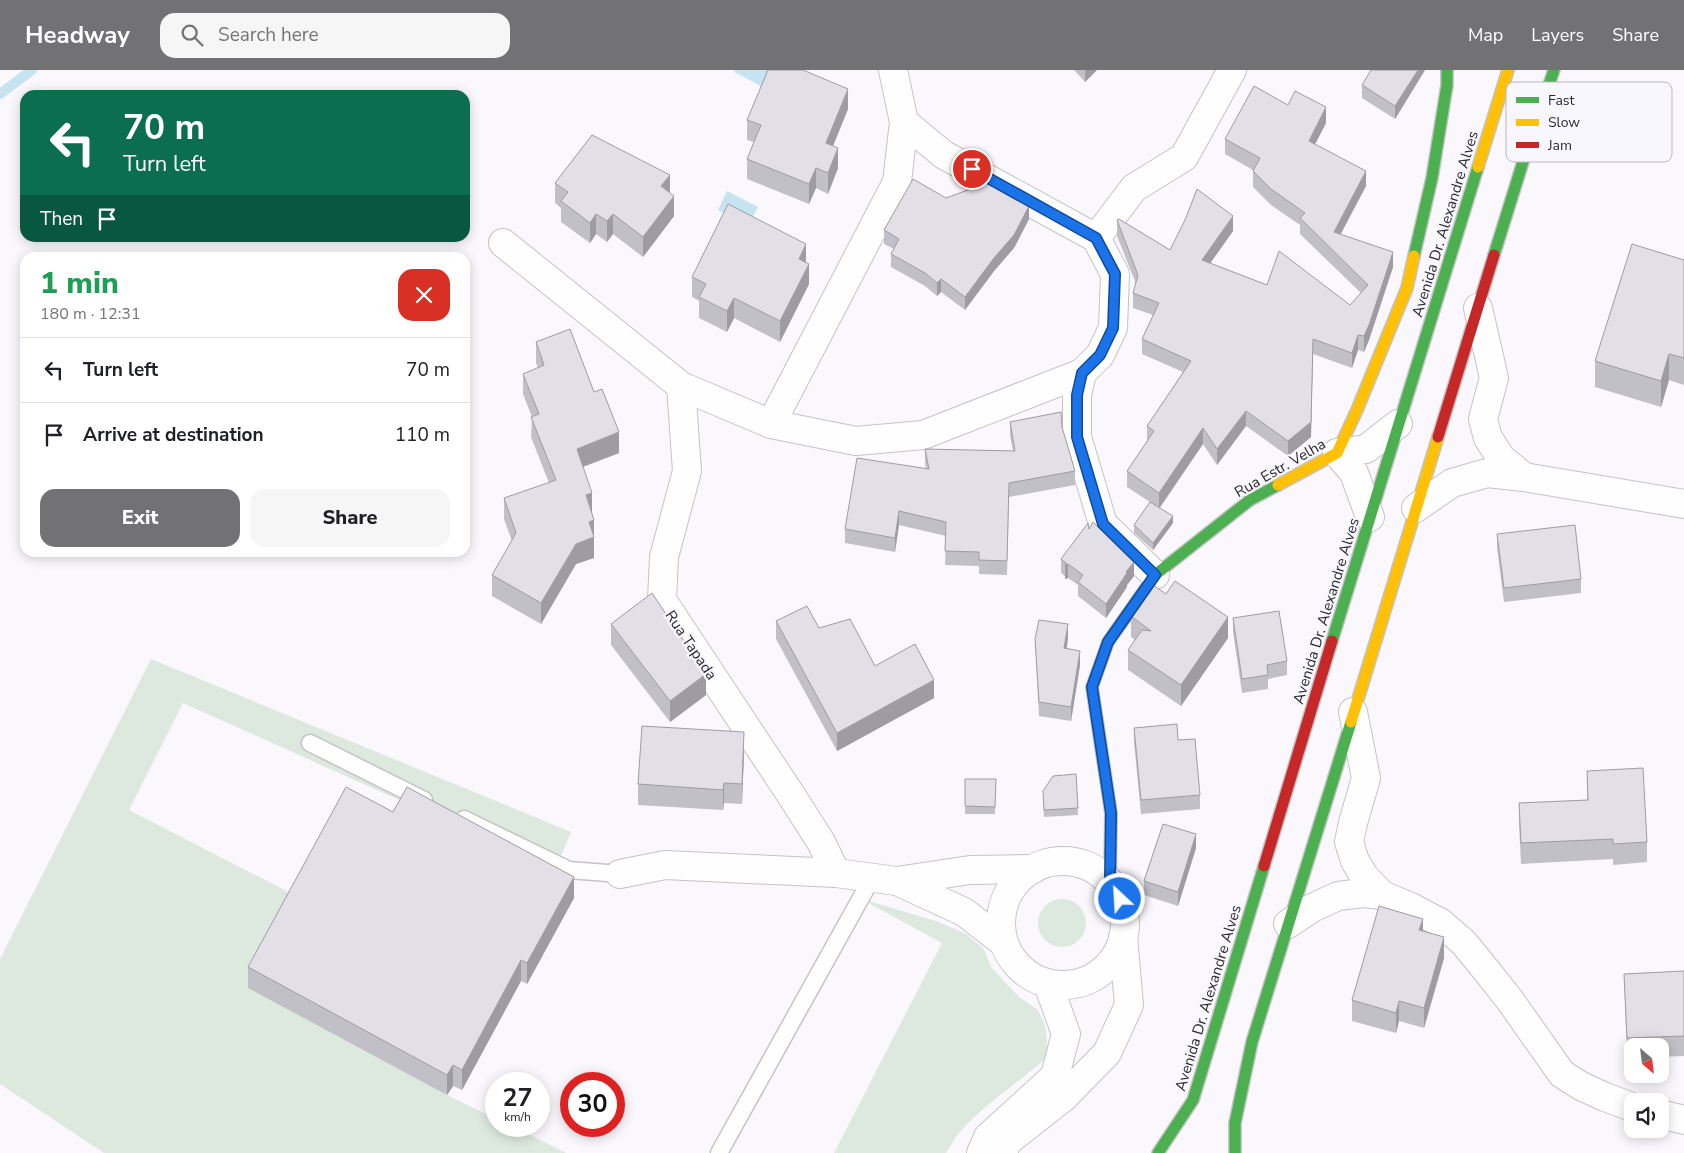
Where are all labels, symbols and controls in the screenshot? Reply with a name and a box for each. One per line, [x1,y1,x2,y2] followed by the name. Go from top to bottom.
[160,13,510,58] search box
[25,19,130,51] text: Headway
[178,21,206,49] icon: search
[218,22,319,48] text: Search here
[1468,23,1503,47] text: Map
[1531,23,1584,47] text: Layers
[1612,23,1659,47] text: Share
[1506,82,1672,162] legend
[1548,91,1574,110] text: Fast
[123,104,205,151] text: 70 m
[40,110,105,175] icon: left
[1548,113,1580,132] text: Slow
[1407,129,1483,319] street label: Avenida Dr. Alexandre Alves
[1547,136,1572,155] text: Jam
[951,148,993,190] pin
[123,149,206,179] text: Turn left
[958,155,986,183] icon: arrive
[93,205,121,233] icon: arrive
[40,206,83,232] text: Then
[40,263,119,304] text: 1 min
[398,269,450,321] button: close
[40,303,141,325] text: 180 m · 12:31
[40,356,68,384] icon: left
[83,357,158,383] text: Turn left
[406,357,450,383] text: 70 m
[40,421,68,449] icon: arrive
[83,422,264,448] text: Arrive at destination
[395,422,450,448] text: 110 m
[1231,434,1329,502] street label: Rua Estr. Velha
[40,489,240,547] button: Exit
[250,489,450,547] button: Share
[1288,516,1364,706] street label: Avenida Dr. Alexandre Alves
[660,606,722,684] street label: Rua Tapada
[1093,872,1145,924] position arrow
[1170,903,1246,1093] street label: Avenida Dr. Alexandre Alves
[1624,1038,1669,1082] north arrow
[1624,1038,1669,1138] map controls
[560,1072,625,1137] speed limit sign: 30
[502,1081,533,1115] text: 27
[1624,1093,1669,1138] button: sound
[504,1109,531,1125] text: km/h

